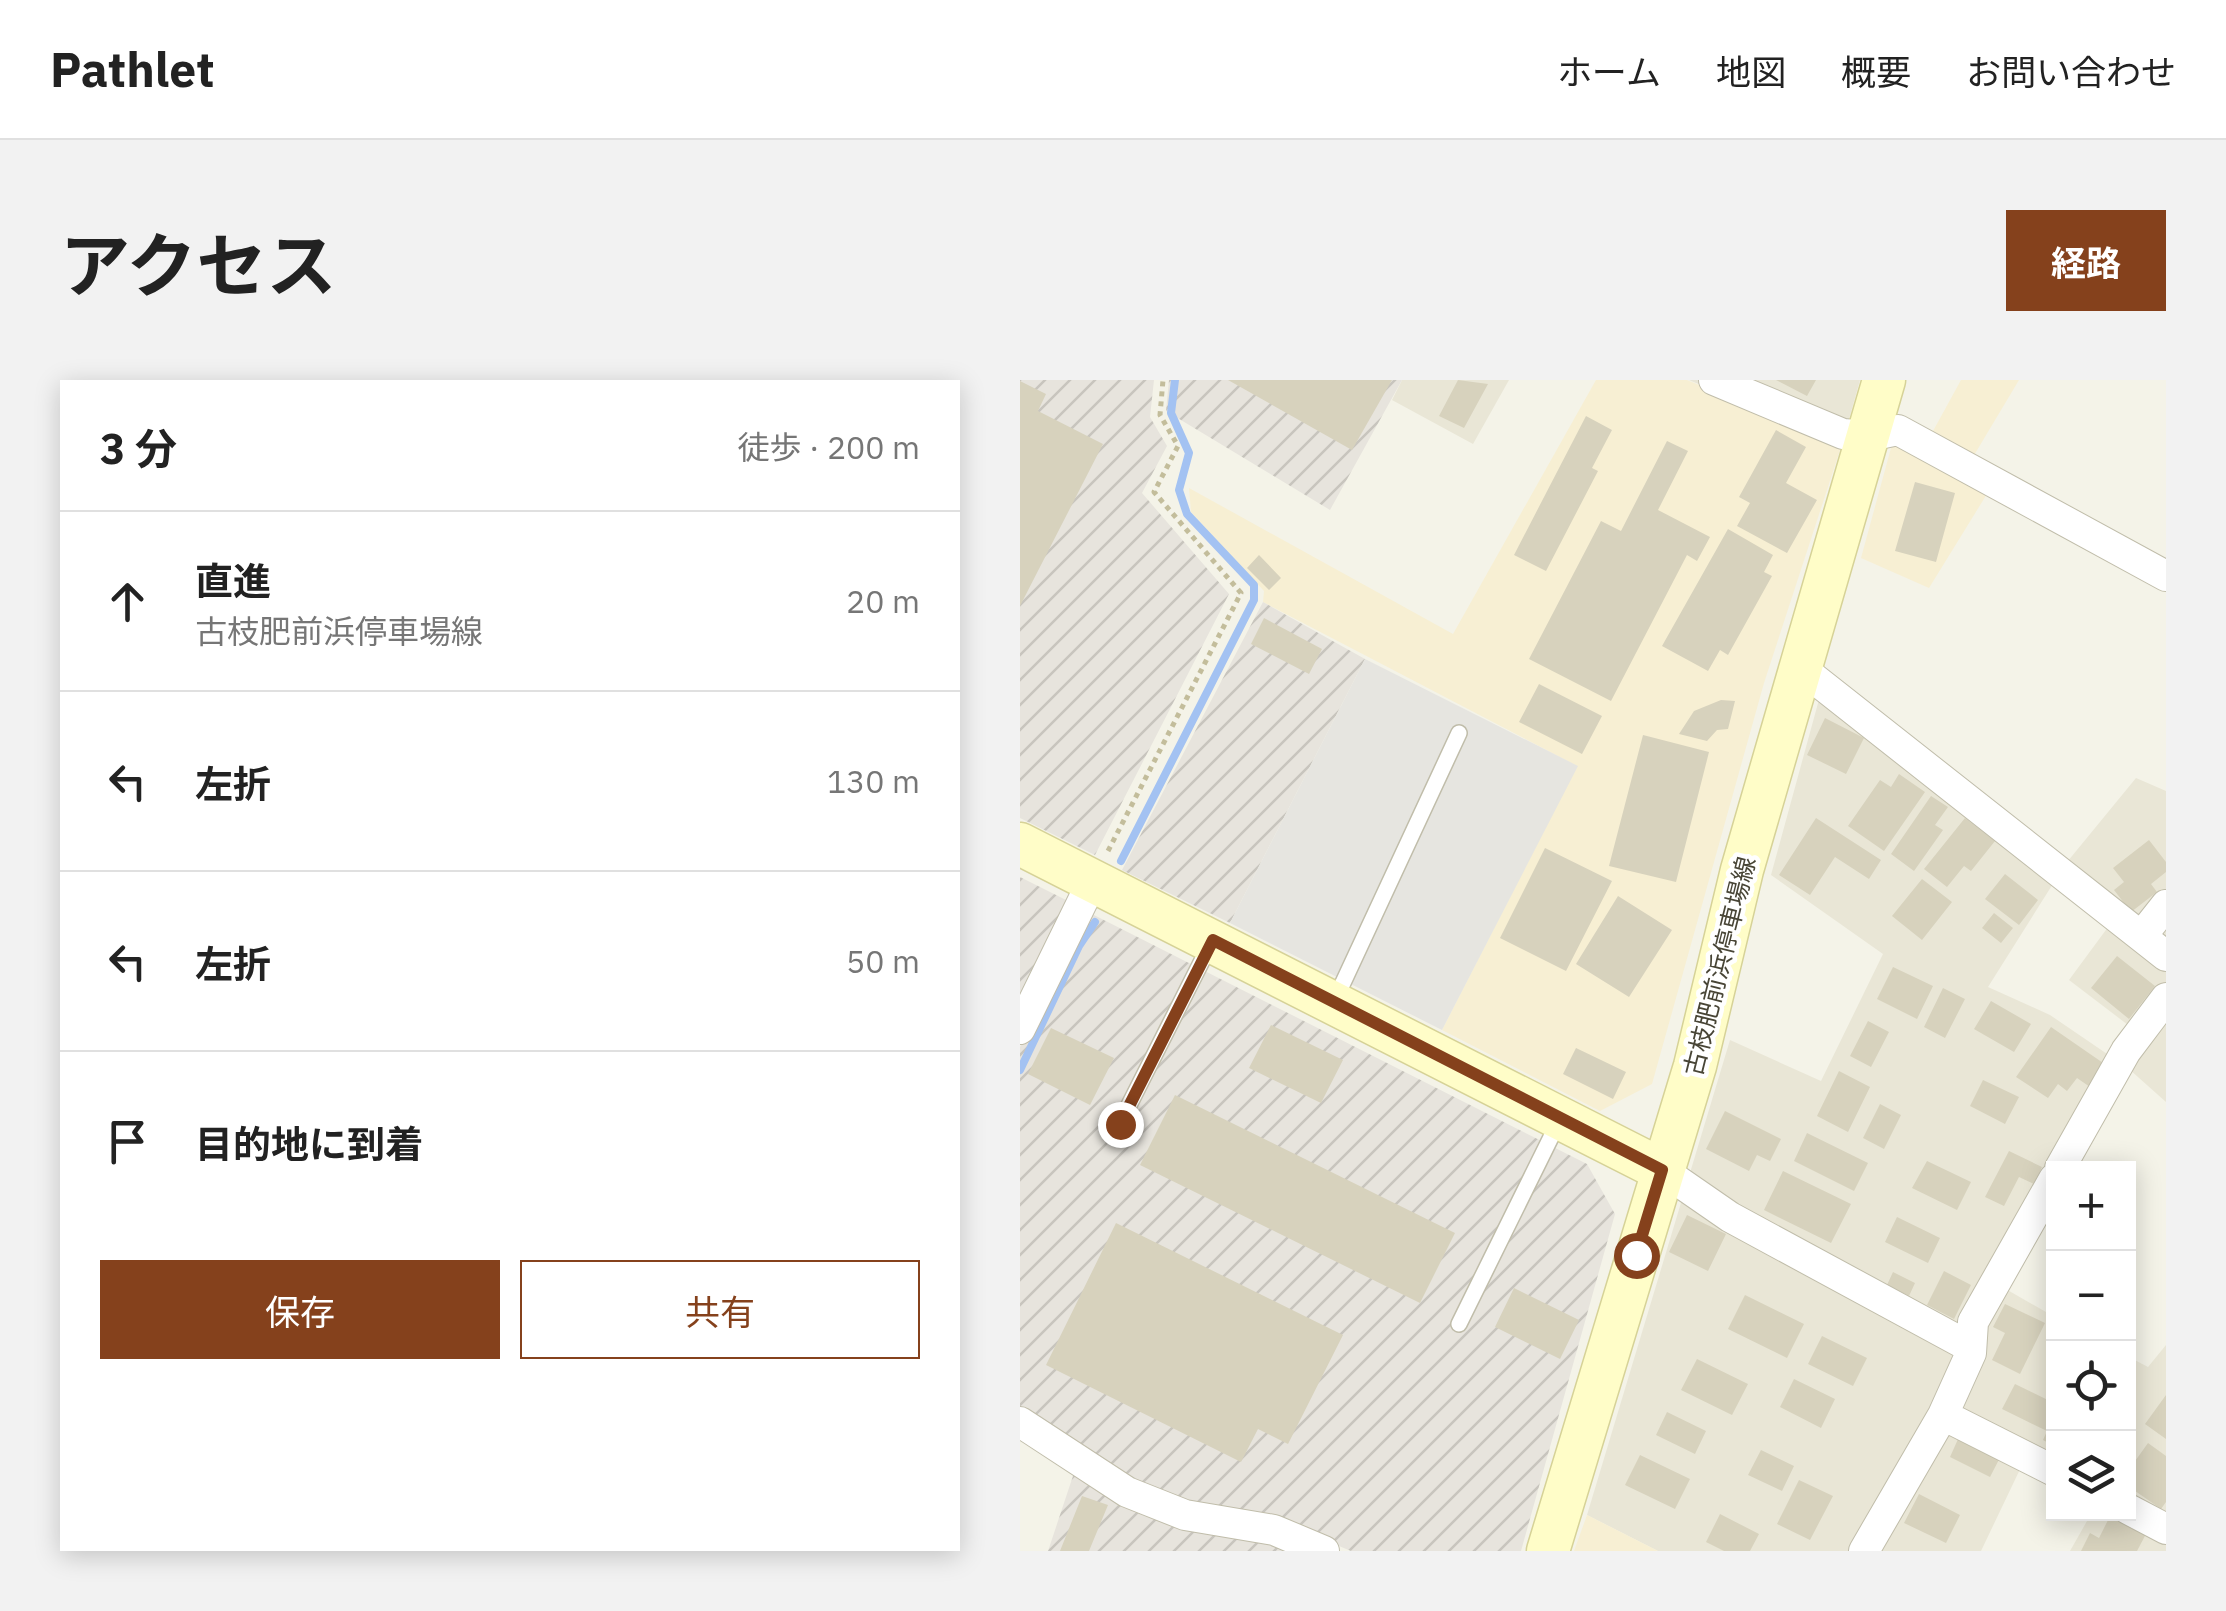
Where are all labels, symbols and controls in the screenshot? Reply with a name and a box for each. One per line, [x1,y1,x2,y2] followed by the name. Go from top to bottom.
[50,38,215,100] text: Pathlet
[1557,49,1661,95] text: ホーム
[1716,49,1786,95] text: 地図
[1841,49,1911,95] text: 概要
[1966,49,2176,95] text: お問い合わせ
[2006,210,2166,311] button: 経路
[60,219,337,310] text: アクセス
[100,421,177,476] text: 3 分
[737,426,920,468] text: 徒歩 · 200 m
[195,556,271,605] text: 直進
[100,574,155,629] icon: ahead
[846,580,920,622] text: 20 m
[195,610,483,652] text: 古枝肥前浜停車場線
[100,754,155,809] icon: left
[195,759,271,808] text: 左折
[827,760,920,802] text: 130 m
[1676,853,1762,1079] street label: 古枝肥前浜停車場線
[100,934,155,989] icon: left
[195,939,271,988] text: 左折
[846,940,920,982] text: 50 m
[1098,1102,1144,1148] route end
[100,1114,155,1169] icon: arrive
[195,1119,423,1168] text: 目的地に到着
[2046,1161,2136,1521] map controls
[2046,1161,2136,1251] button: +
[1614,1233,1660,1279] route start
[2046,1251,2136,1341] button: −
[100,1260,500,1359] button: 保存
[520,1260,920,1359] button: 共有
[2046,1341,2136,1431] button: locate
[2046,1431,2136,1521] button: layers

